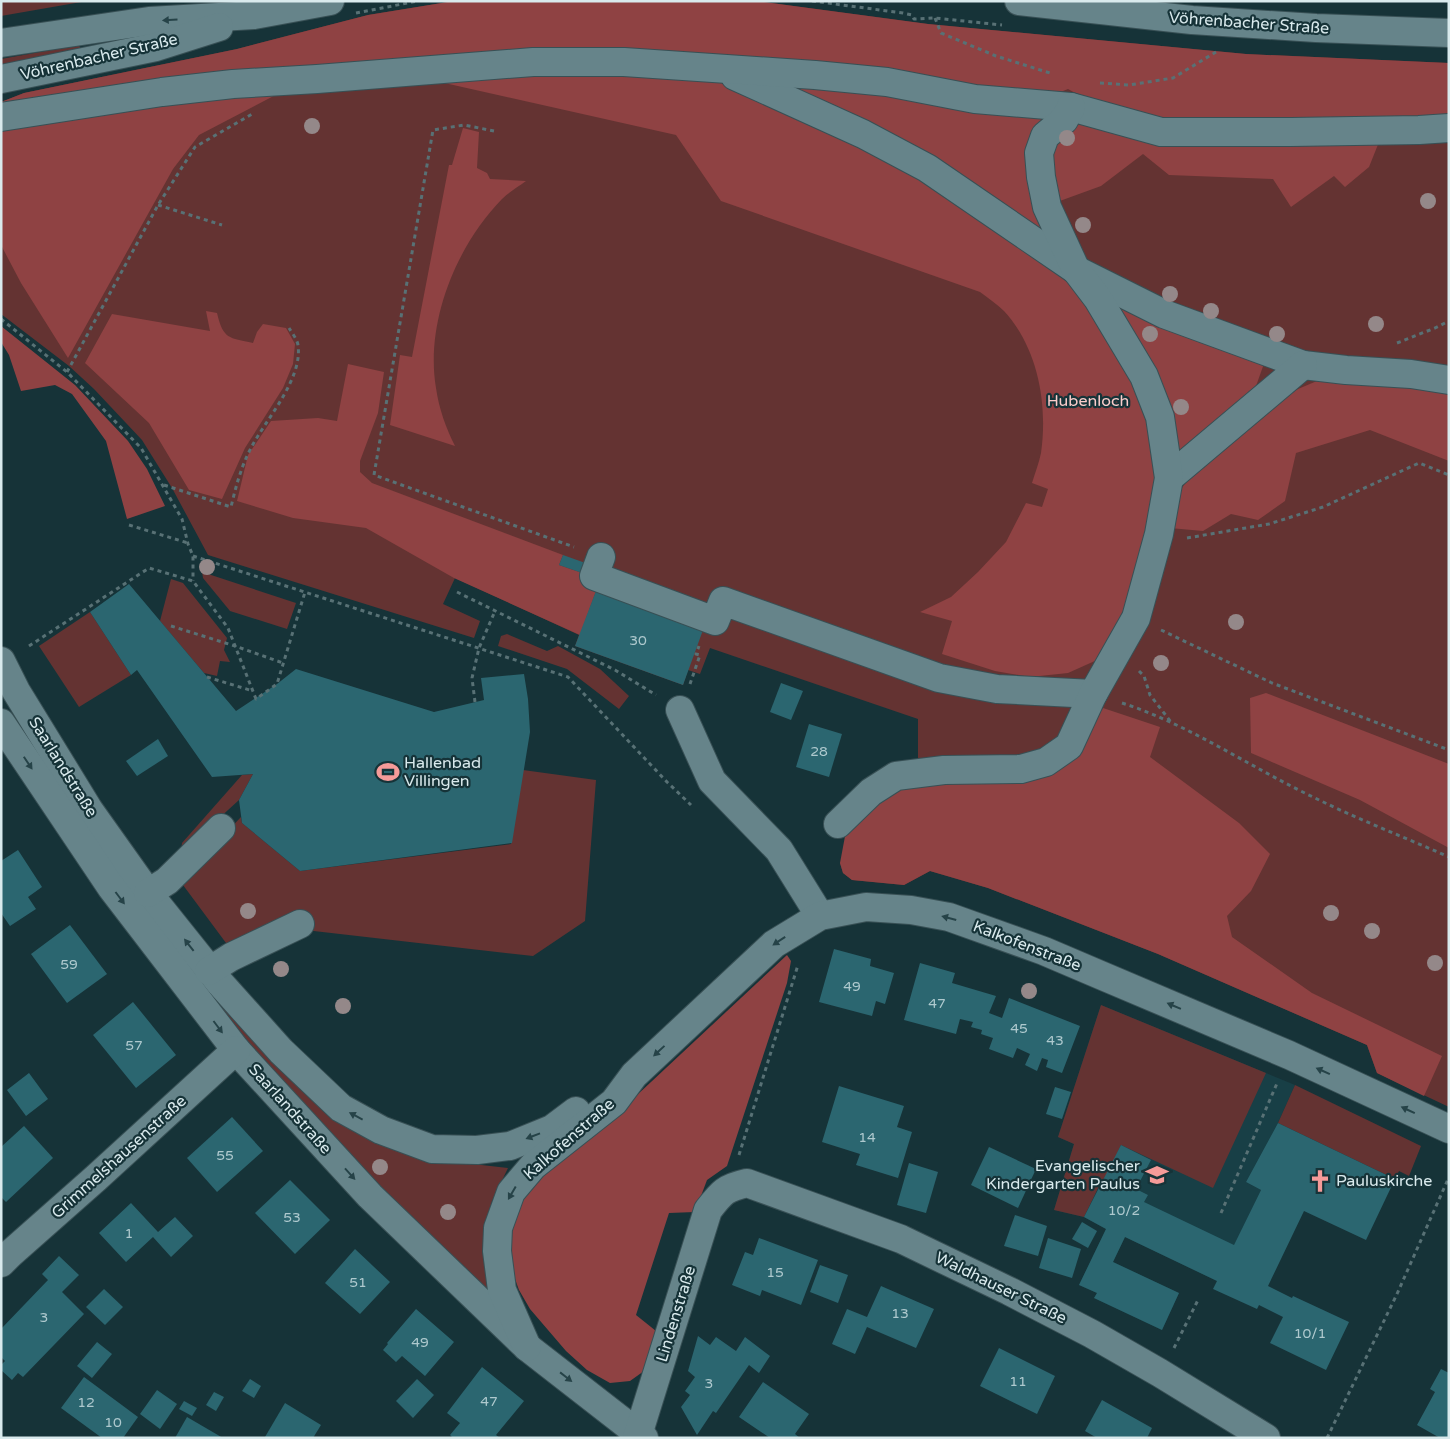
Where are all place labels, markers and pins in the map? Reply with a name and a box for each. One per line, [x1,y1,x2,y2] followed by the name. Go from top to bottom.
[404,753,481,791] place label: Hallenbad Villingen
[375,759,401,785] sports icon: Hallenbad Villingen
[986,1156,1141,1194] place label: Evangelischer Kindergarten Paulus
[1144,1162,1170,1188] school or university icon: Evangelischer Kindergarten Paulus
[1307,1168,1333,1194] church icon: Pauluskirche
[1336,1171,1432,1191] place label: Pauluskirche

